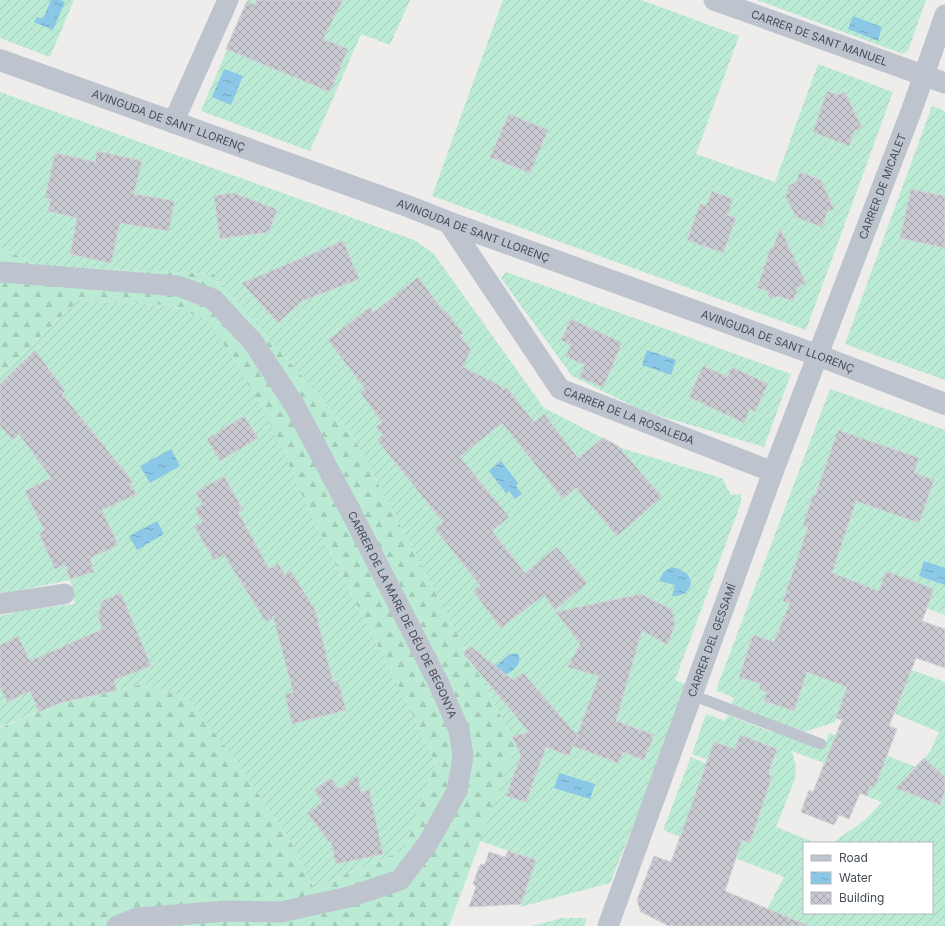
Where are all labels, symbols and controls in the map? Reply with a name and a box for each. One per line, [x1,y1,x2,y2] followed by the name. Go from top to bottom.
[749,7,890,69] street label: CARRER DE SANT MANUEL
[90,87,247,154] street label: AVINGUDA DE SANT LLORENÇ
[856,131,909,241] street label: CARRER DE MICALET
[395,196,552,265] street label: AVINGUDA DE SANT LLORENÇ
[699,307,856,376] street label: AVINGUDA DE SANT LLORENÇ
[561,384,697,448] street label: CARRER DE LA ROSALEDA
[345,509,460,721] street label: CARRER DE LA MARE DE DÉU DE BEGONYA
[685,582,739,699] street label: CARRER DEL GESSAMÍ
[803,842,933,914] legend
[839,850,868,865] text: Road
[839,870,873,885] text: Water
[839,890,884,905] text: Building

